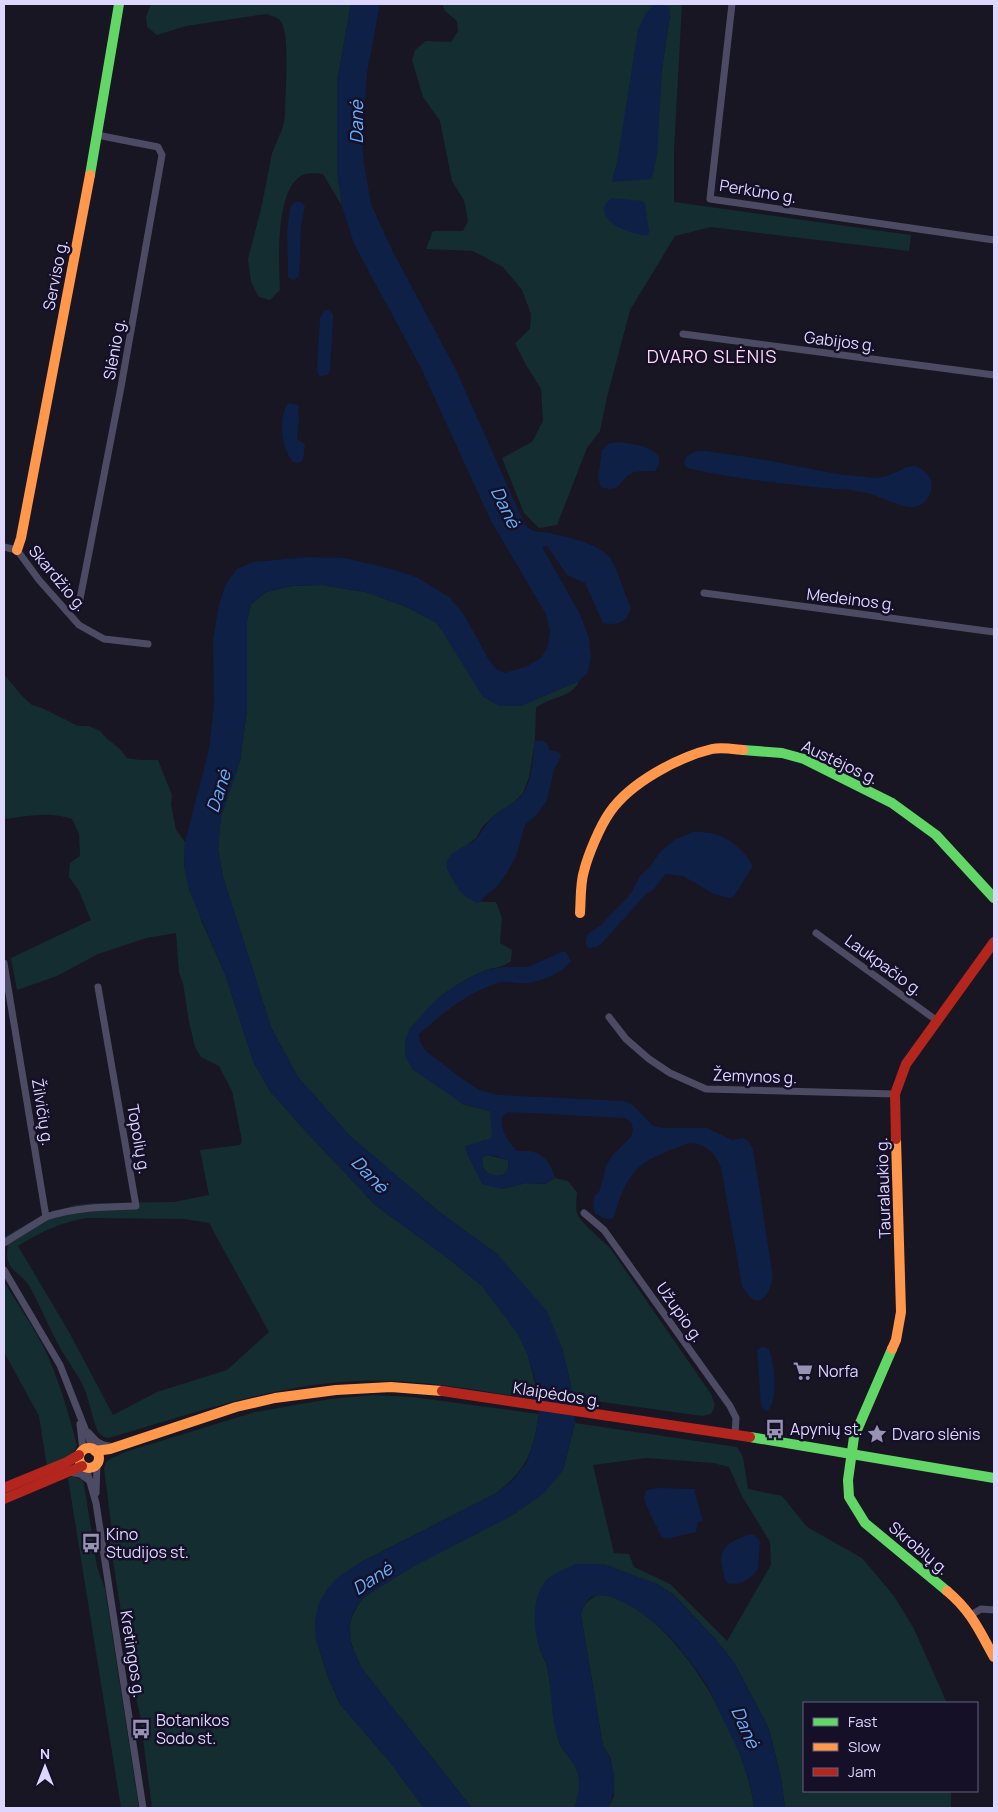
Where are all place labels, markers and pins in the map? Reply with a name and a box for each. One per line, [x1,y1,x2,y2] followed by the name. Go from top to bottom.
[792,1360,814,1382] supermarket icon: Norfa
[818,1360,859,1382] place label: Norfa
[764,1418,786,1440] bus stop icon: Apynių st.
[790,1418,863,1440] place label: Apynių st.
[866,1423,888,1445] place icon: Dvaro slėnis
[892,1423,980,1445] place label: Dvaro slėnis
[106,1523,189,1563] place label: Kino Studijos st.
[80,1532,102,1554] bus stop icon: Kino Studijos st.
[156,1709,229,1749] place label: Botanikos Sodo st.
[130,1718,152,1740] bus stop icon: Botanikos Sodo st.

